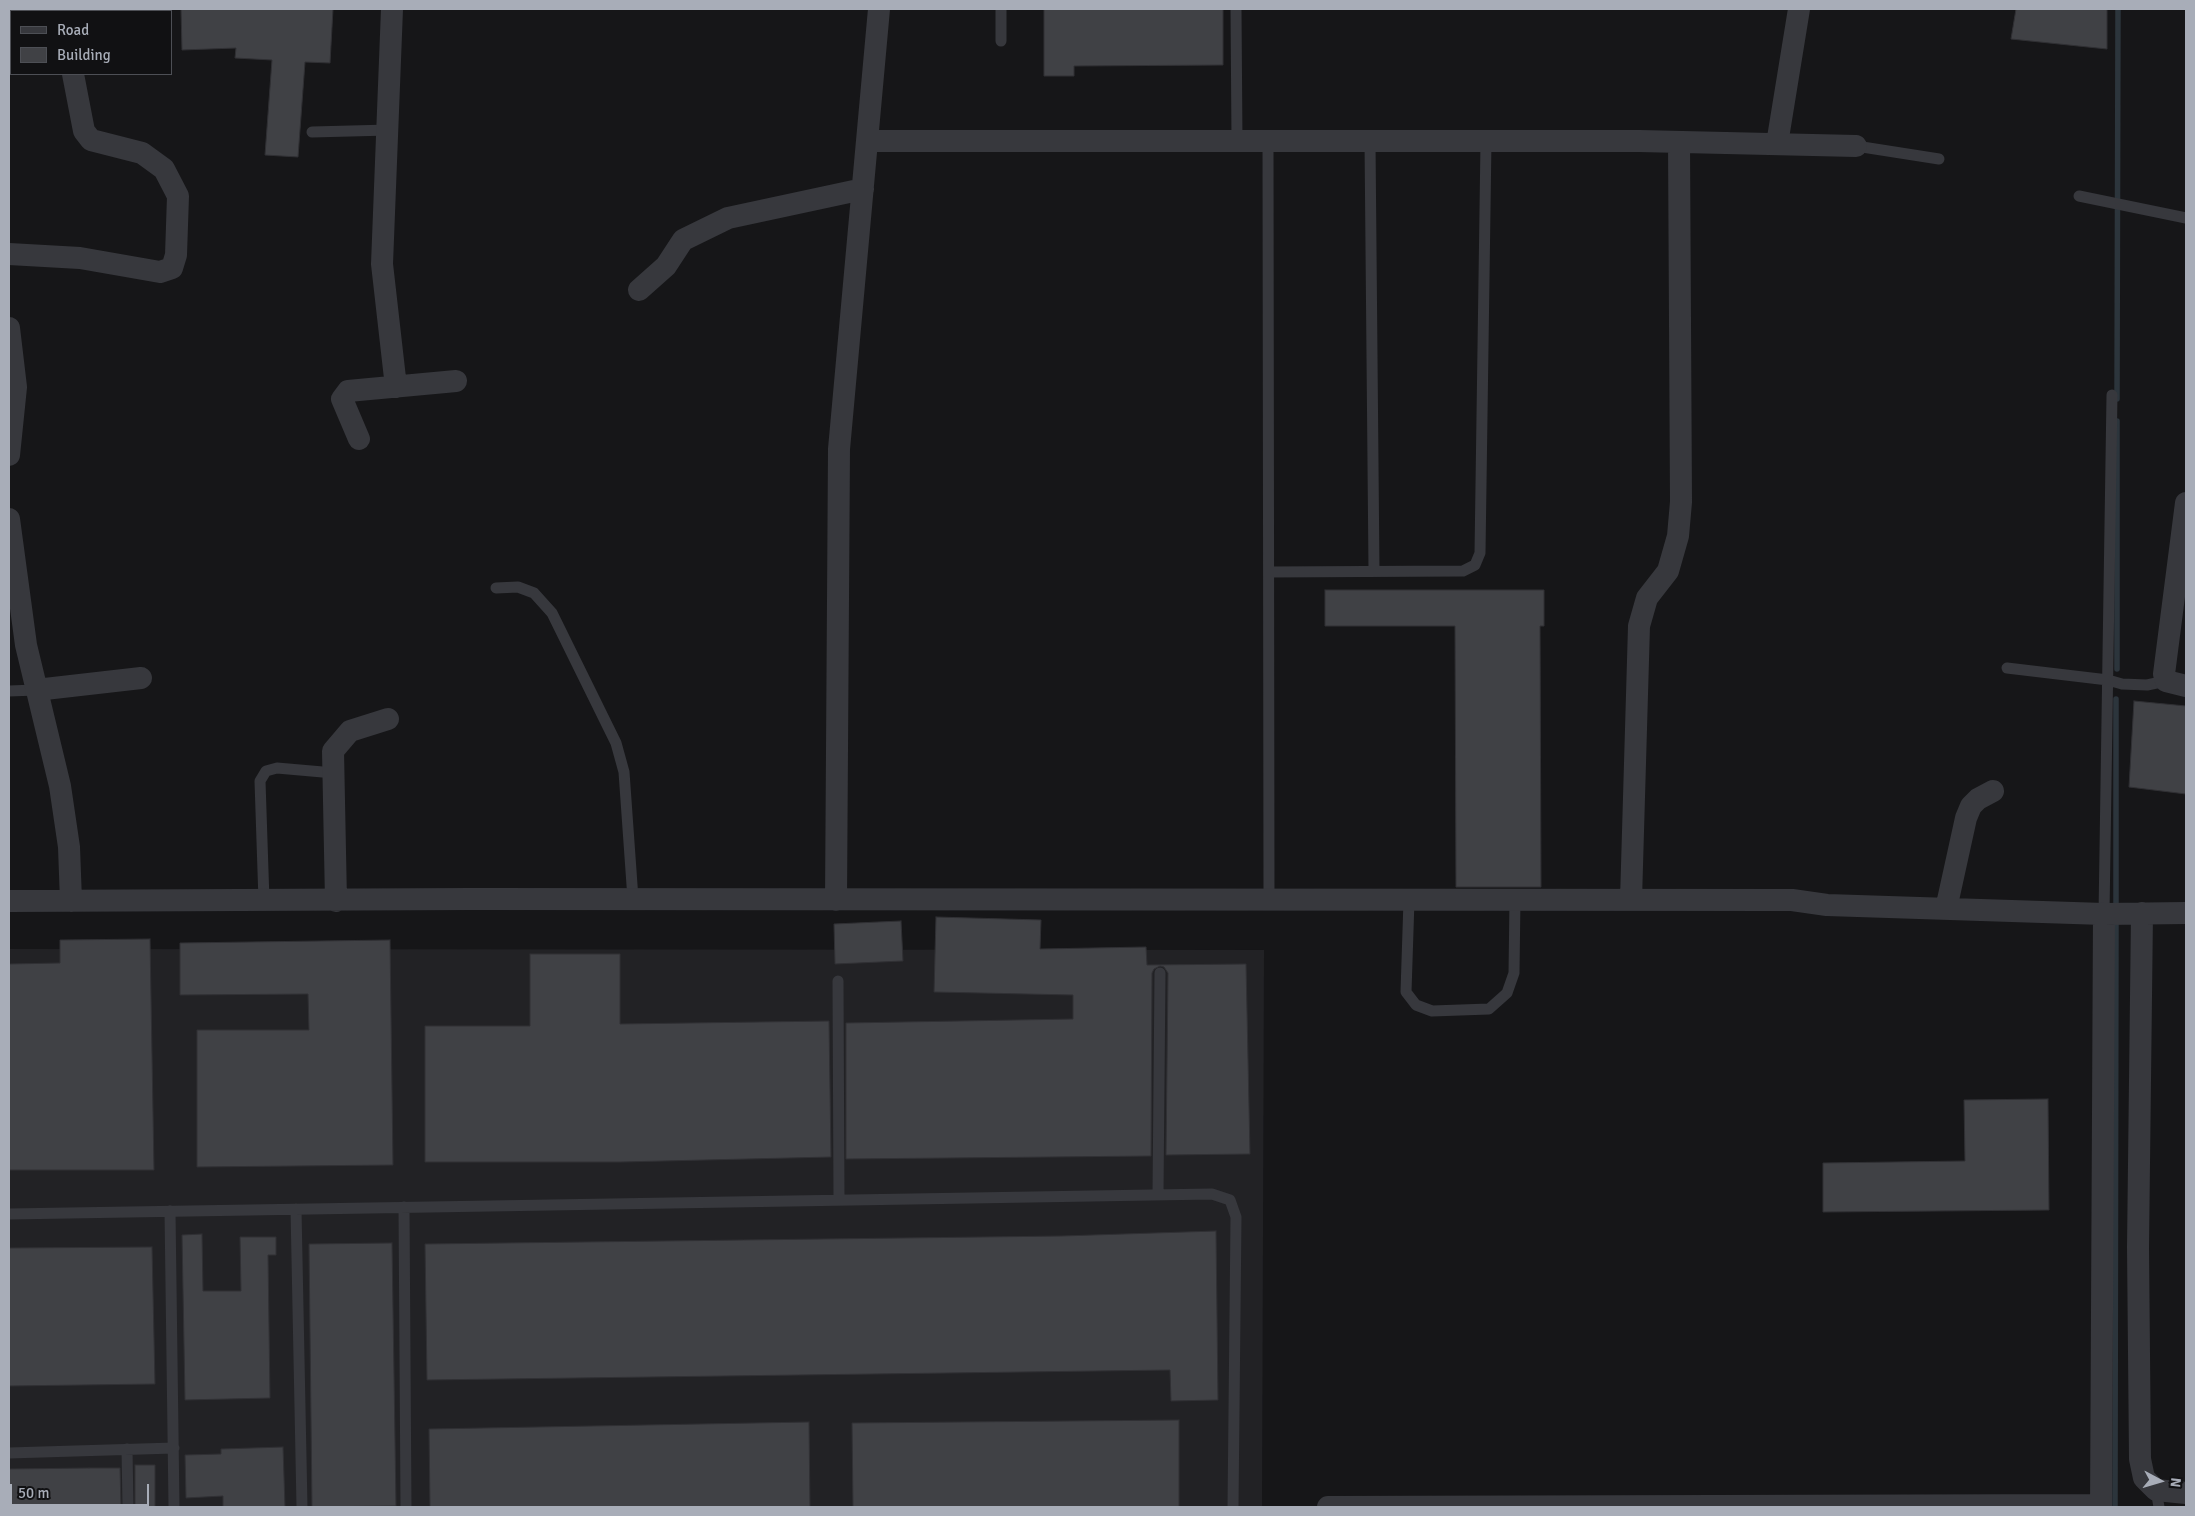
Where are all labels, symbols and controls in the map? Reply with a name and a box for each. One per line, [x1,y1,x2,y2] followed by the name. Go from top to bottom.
[10,10,172,75] legend
[57,21,89,39] text: Road
[57,46,111,64] text: Building
[2135,1456,2185,1506] north arrow
[12,1474,151,1506] scale bar
[2166,1477,2184,1488] text: N
[18,1484,49,1502] text: 50 m

